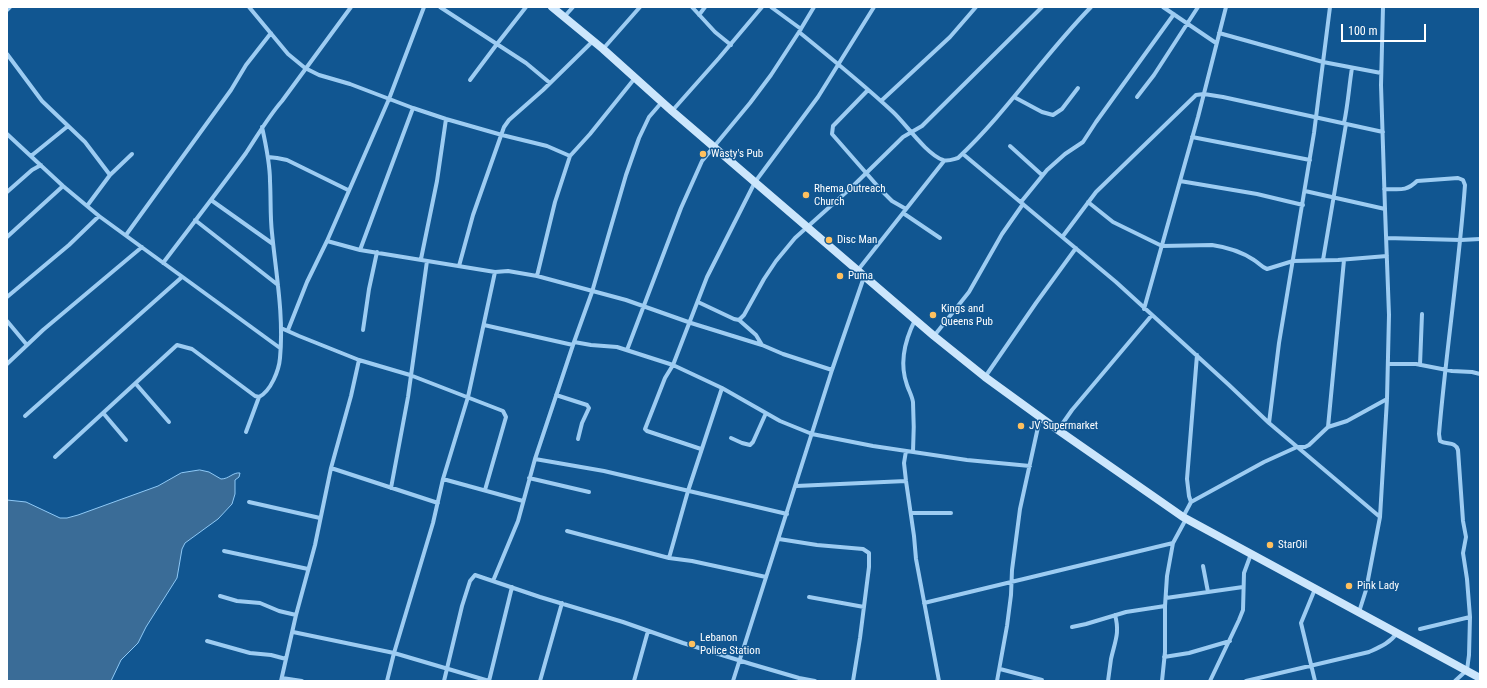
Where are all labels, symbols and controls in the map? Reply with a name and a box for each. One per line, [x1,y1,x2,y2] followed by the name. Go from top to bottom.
[1343,16,1428,42] scale bar
[1348,24,1378,38] text: 100 m
[711,147,763,161] place label: Wasty's Pub
[698,149,708,159] marker: Wasty's Pub
[814,182,886,208] place label: Rhema Outreach Church
[801,190,811,200] marker: Rhema Outreach Church
[837,233,877,247] place label: Disc Man
[824,235,834,245] marker: Disc Man
[848,269,873,283] place label: Puma
[835,271,845,281] marker: Puma
[941,302,993,328] place label: Kings and Queens Pub
[928,310,938,320] marker: Kings and Queens Pub
[1029,419,1098,433] place label: JV Supermarket
[1016,421,1026,431] marker: JV Supermarket
[1278,538,1307,552] place label: StarOil
[1265,540,1275,550] marker: StarOil
[1357,579,1399,593] place label: Pink Lady
[1344,581,1354,591] marker: Pink Lady
[700,631,760,657] place label: Lebanon Police Station
[687,639,697,649] marker: Lebanon Police Station

